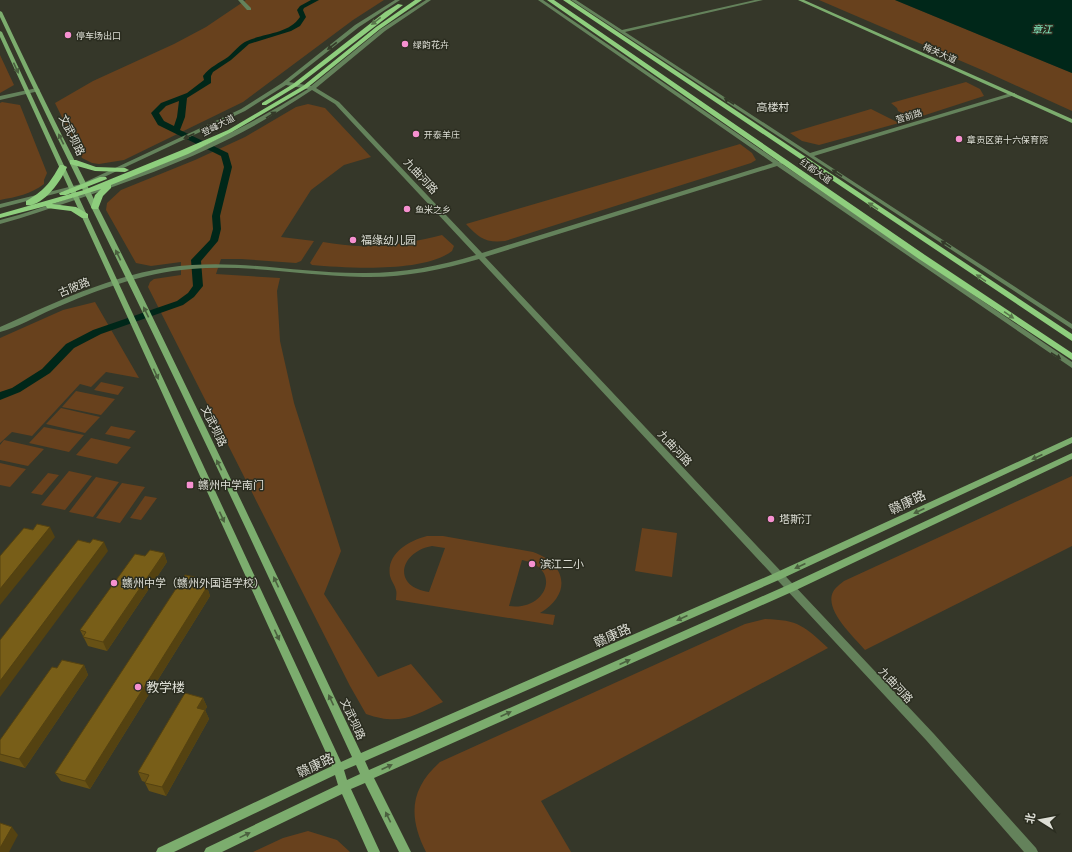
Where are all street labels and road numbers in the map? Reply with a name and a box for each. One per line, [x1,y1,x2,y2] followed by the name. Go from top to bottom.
[921,41,959,65] street label: 梅关大道
[894,107,924,125] street label: 营前路
[56,112,88,158] street label: 文武坝路
[199,112,237,138] street label: 登峰大道
[401,155,441,197] street label: 九曲河路
[798,156,834,186] street label: 红都大道
[56,274,92,300] street label: 古陂路
[198,403,230,449] street label: 文武坝路
[655,427,695,469] street label: 九曲河路
[886,487,928,517] street label: 赣康路
[591,620,633,650] street label: 赣康路
[876,664,916,706] street label: 九曲河路
[337,696,369,742] street label: 文武坝路
[294,750,336,780] street label: 赣康路

